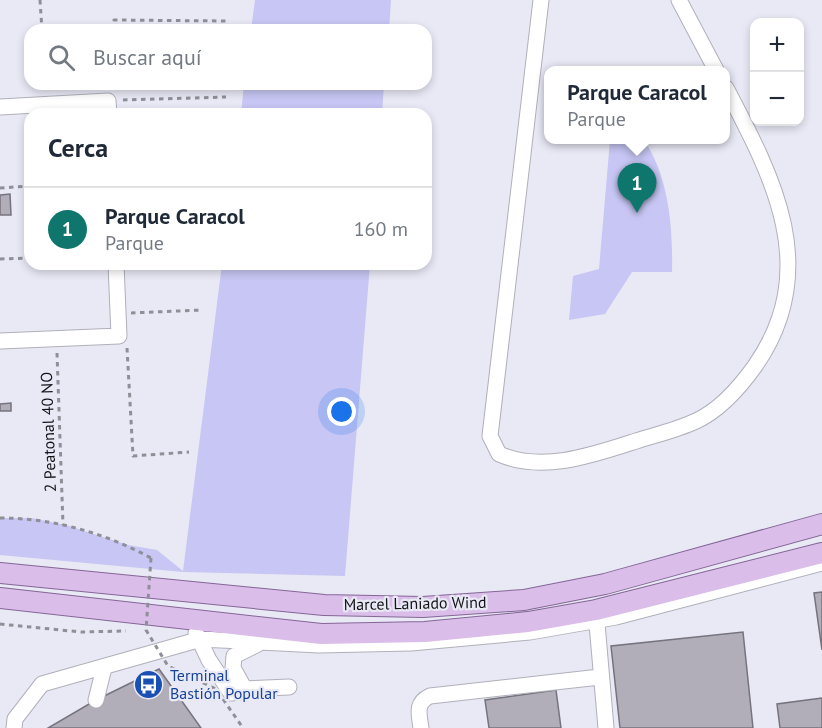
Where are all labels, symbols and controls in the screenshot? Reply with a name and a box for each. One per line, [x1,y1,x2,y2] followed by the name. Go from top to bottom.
[750,18,804,126] map controls
[750,18,804,72] button: +
[24,24,432,90] search box
[45,41,78,74] icon: search
[93,43,202,71] text: Buscar aquí
[544,66,730,144] popup
[750,72,804,126] button: −
[567,78,707,106] text: Parque Caracol
[567,106,626,132] text: Parque
[48,131,108,164] text: Cerca
[618,164,656,213] pin: 1
[105,202,245,230] text: Parque Caracol
[62,216,73,242] text: 1
[354,216,408,242] text: 160 m
[105,230,164,256] text: Parque
[36,371,60,492] street label: 2 Peatonal 40 NO
[327,397,356,426] your location
[343,592,487,614] street label: Marcel Laniado Wind
[170,665,278,703] place label: Terminal Bastión Popular
[133,668,165,700] bus stop icon: Terminal Bastión Popular

